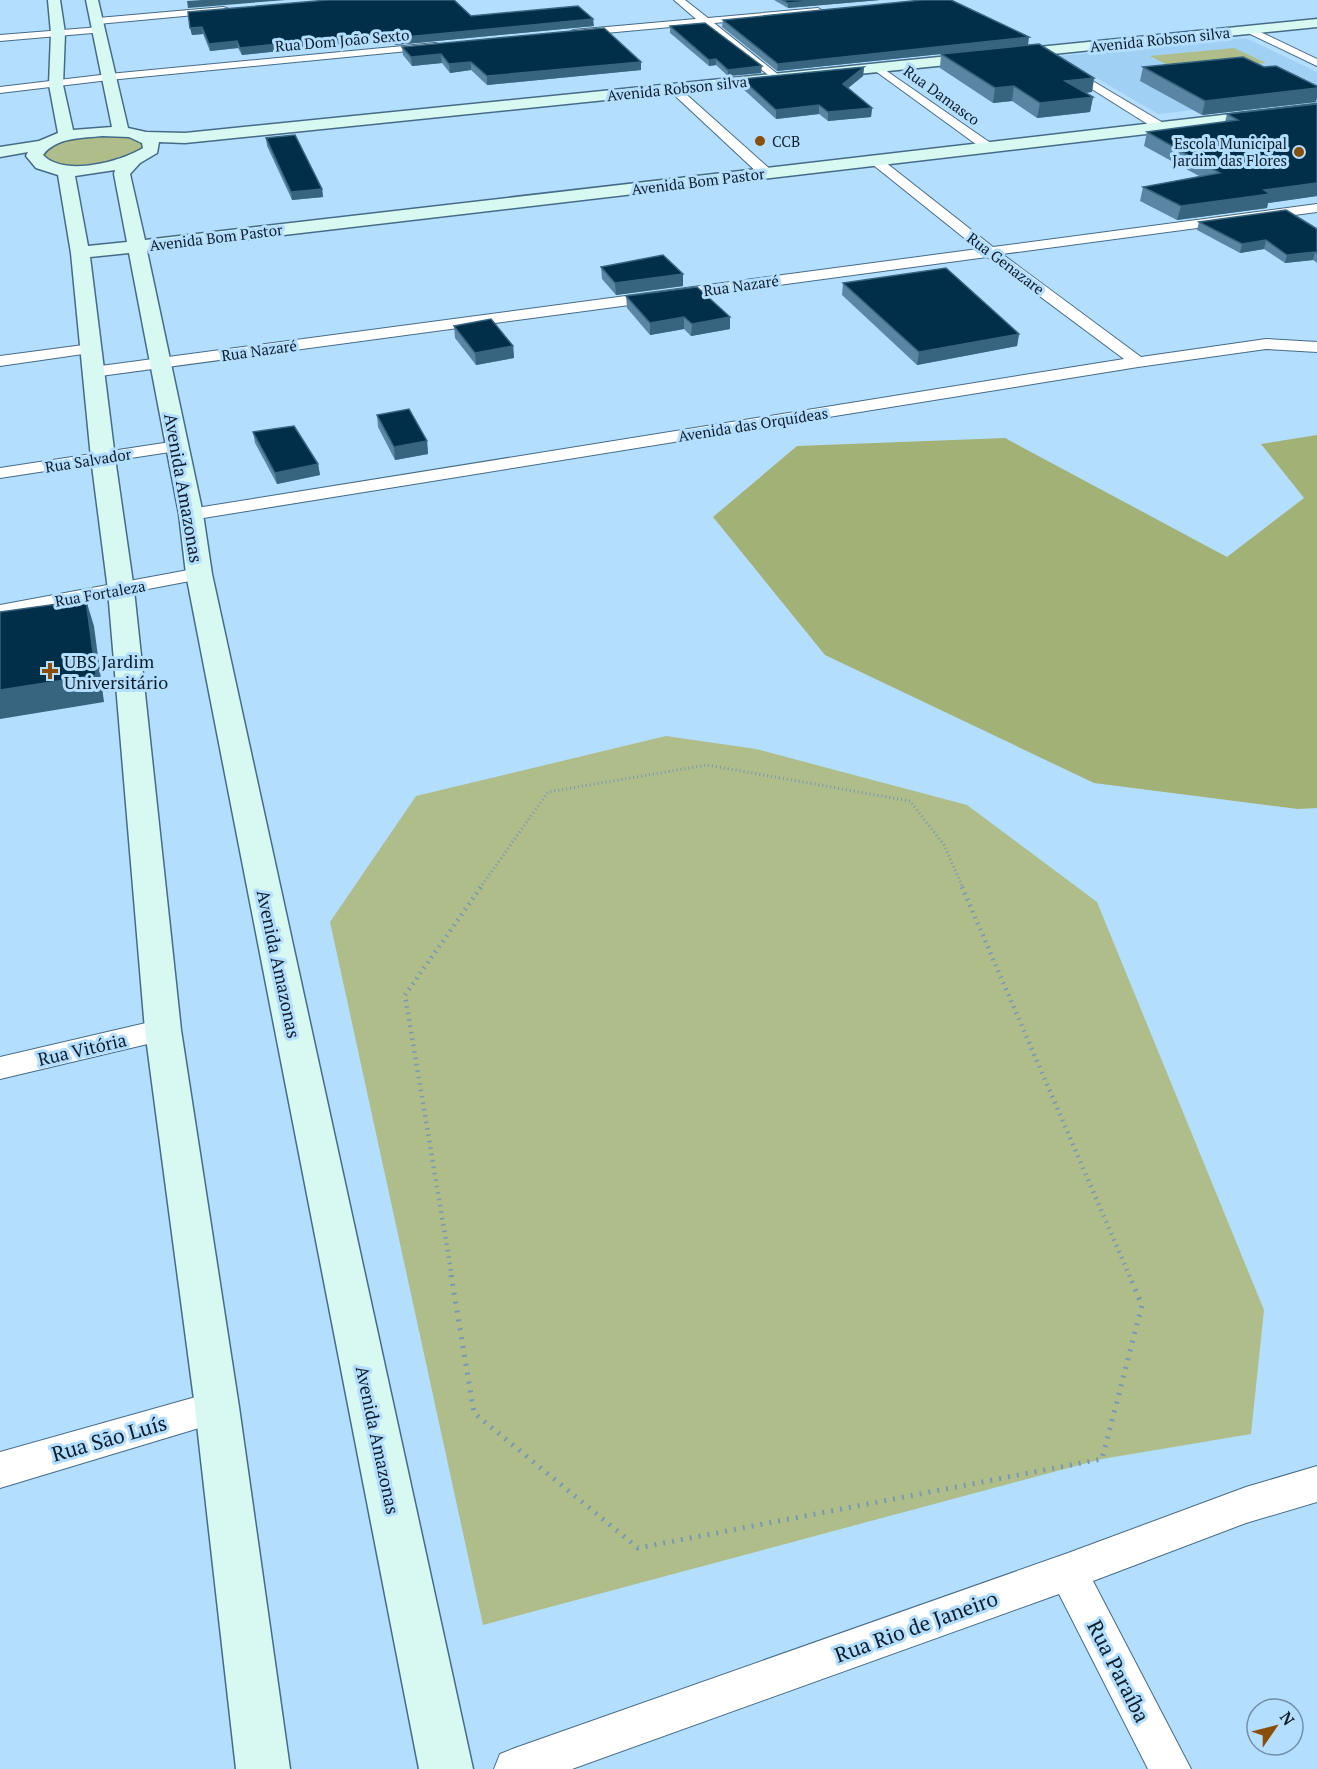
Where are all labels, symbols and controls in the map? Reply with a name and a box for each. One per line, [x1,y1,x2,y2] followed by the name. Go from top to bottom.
[1089,22,1231,56] street label: Avenida Robson silva
[274,24,410,56] street label: Rua Dom João Sexto
[900,61,984,129] street label: Rua Damasco
[606,71,748,105] street label: Avenida Robson silva
[772,131,800,151] place label: CCB
[1172,133,1287,170] place label: Escola Municipal Jardim das Flores
[753,134,767,148] marker: CCB
[1292,145,1306,159] marker: Escola Municipal Jardim das Flores
[630,163,766,199] street label: Avenida Bom Pastor
[148,219,284,255] street label: Avenida Bom Pastor
[963,227,1049,299] street label: Rua Genazare
[702,270,780,300] street label: Rua Nazaré
[220,335,298,365] street label: Rua Nazaré
[677,402,829,446] street label: Avenida das Orquídeas
[159,412,209,564] street label: Avenida Amazonas
[43,443,133,477] street label: Rua Salvador
[53,575,147,611] street label: Rua Fortaleza
[64,649,168,694] place label: UBS Jardim Universitário
[41,662,59,680] marker: UBS Jardim Universitário
[252,888,306,1040] street label: Avenida Amazonas
[35,1027,129,1071] street label: Rua Vitória
[351,1364,405,1516] street label: Avenida Amazonas
[48,1408,170,1468] street label: Rua São Luís
[831,1583,1001,1669] street label: Rua Rio de Janeiro
[1081,1615,1157,1727] street label: Rua Paraíba
[1245,1697,1305,1757] north arrow
[1275,1707,1300,1730] text: N

